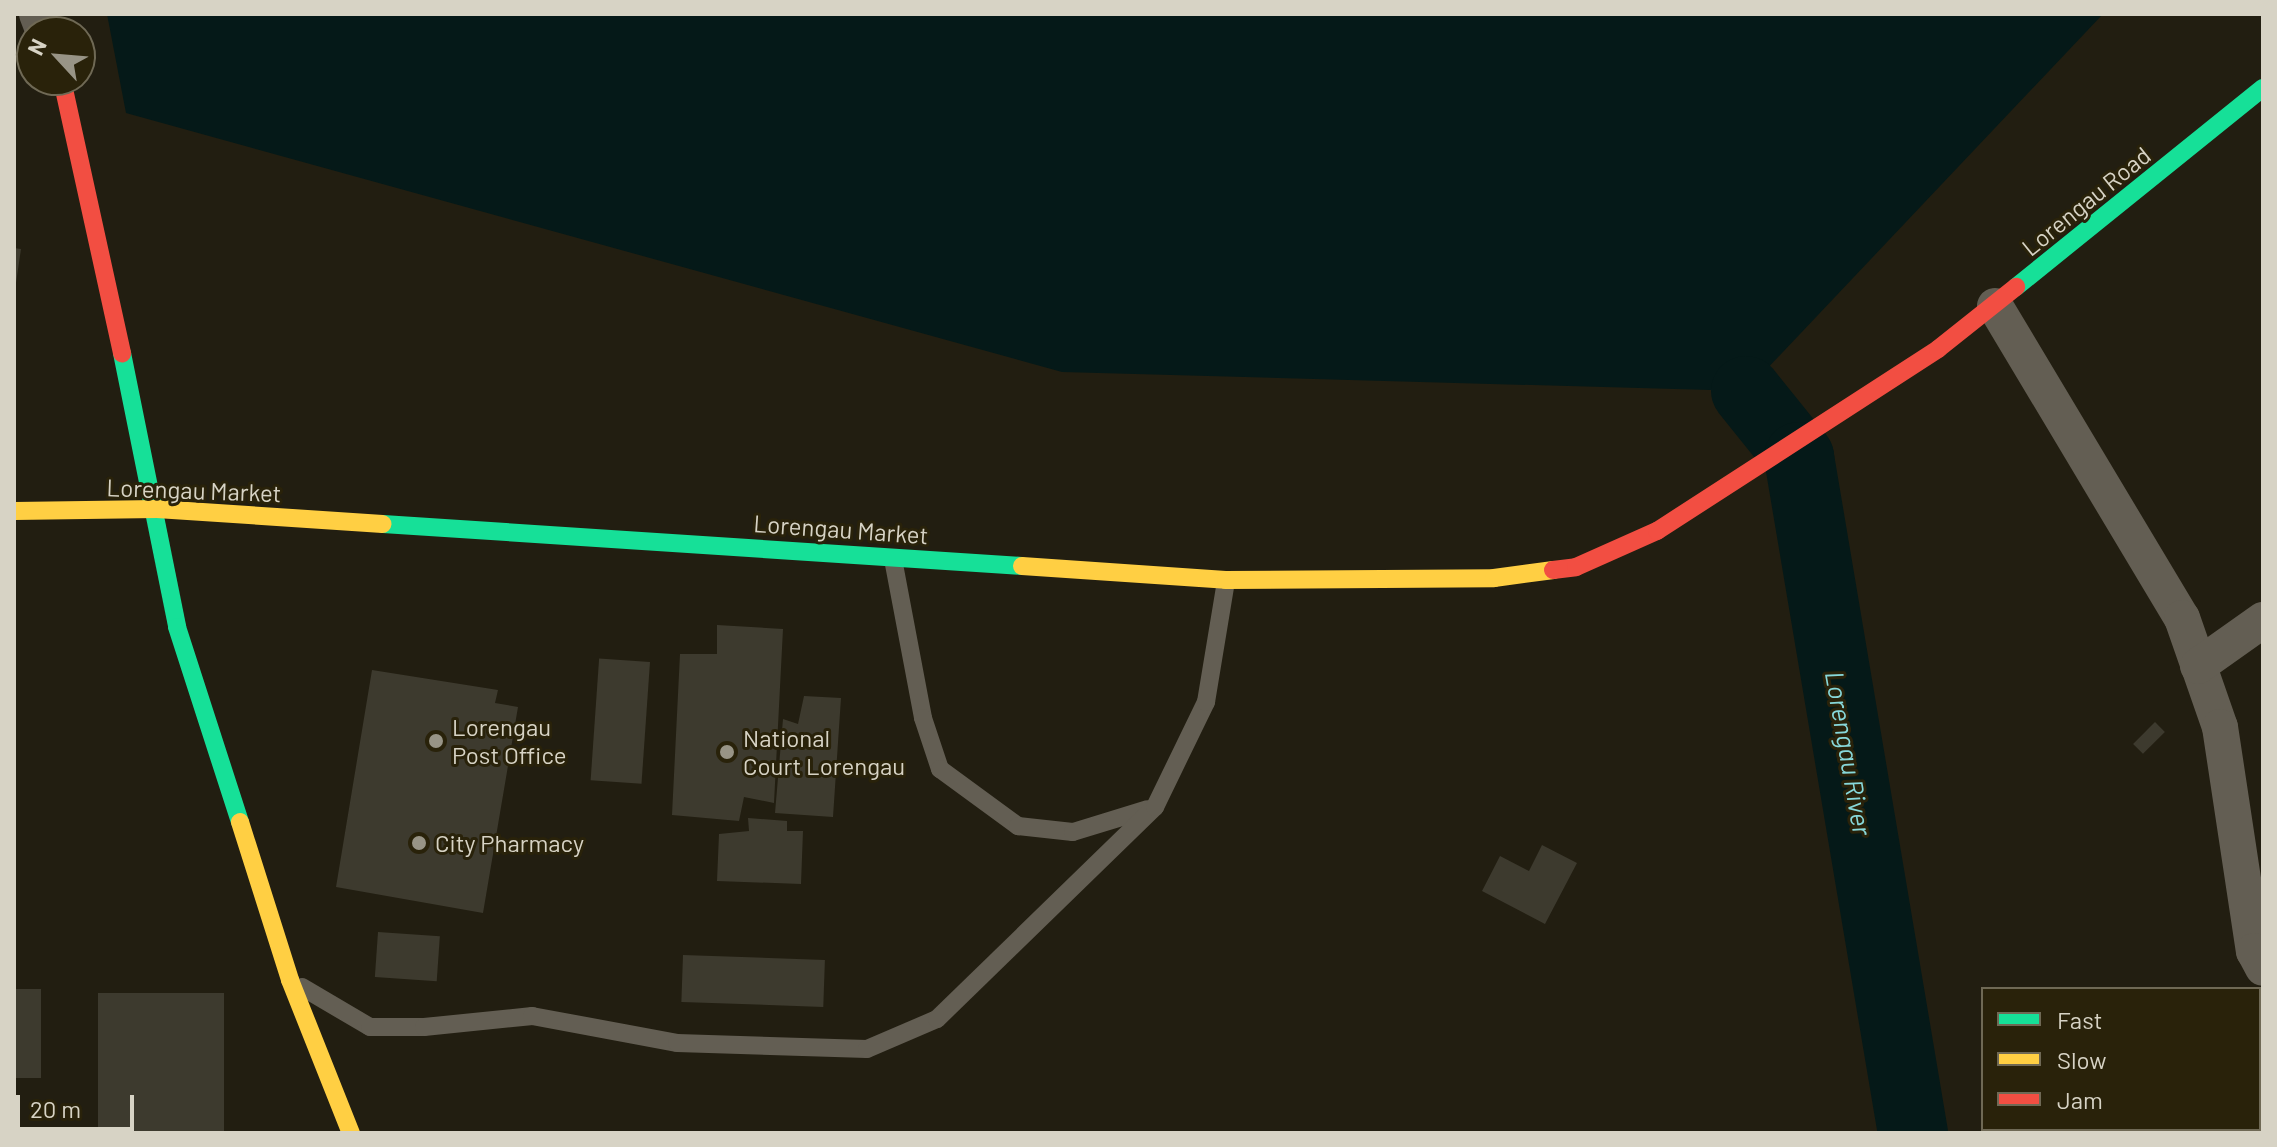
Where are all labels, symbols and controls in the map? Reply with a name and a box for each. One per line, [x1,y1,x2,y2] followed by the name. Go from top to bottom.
[16,16,96,96] north arrow
[21,34,51,59] text: N
[2016,140,2156,262] street label: Lorengau Road
[106,473,282,507] street label: Lorengau Market
[753,509,929,549] street label: Lorengau Market
[1819,669,1879,837] water label: Lorengau River
[452,713,567,769] place label: Lorengau Post Office
[743,724,905,780] place label: National Court Lorengau
[427,732,445,750] marker: Lorengau Post Office
[718,743,736,761] marker: National Court Lorengau
[435,829,584,857] place label: City Pharmacy
[410,834,428,852] marker: City Pharmacy
[1981,987,2261,1131] legend
[2057,1005,2102,1034] text: Fast
[2057,1045,2106,1074] text: Slow
[20,1079,138,1129] scale bar
[2057,1085,2103,1114] text: Jam
[30,1094,81,1123] text: 20 m

